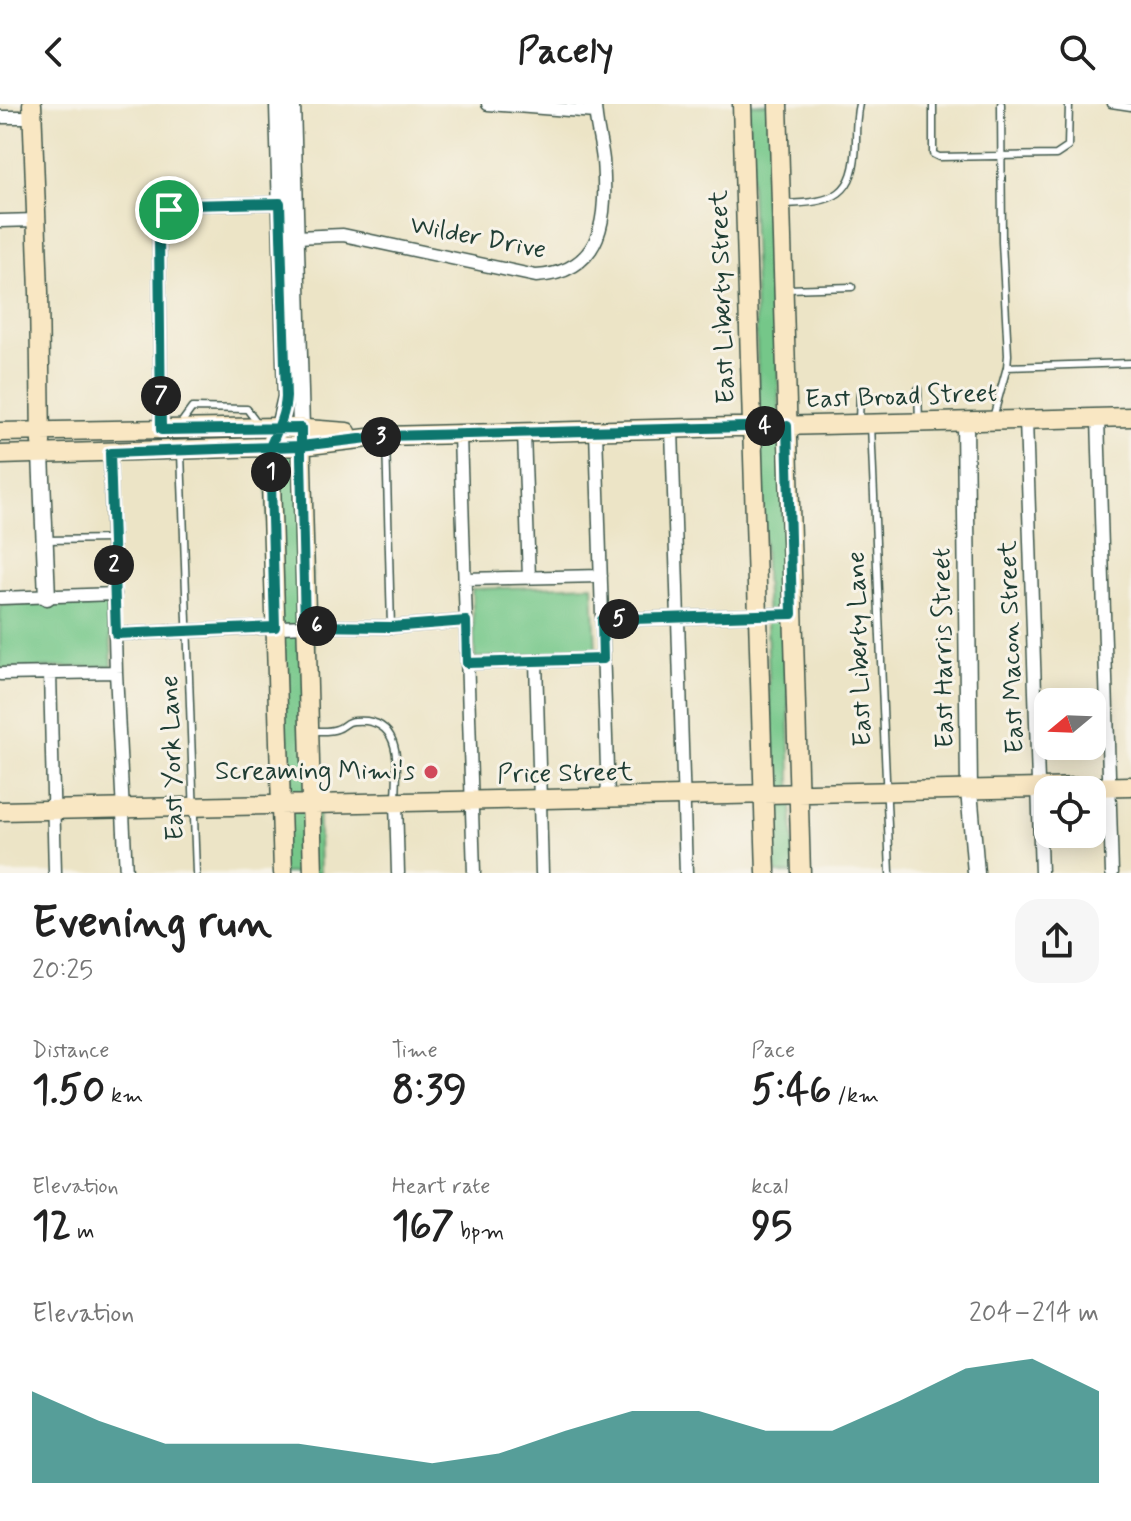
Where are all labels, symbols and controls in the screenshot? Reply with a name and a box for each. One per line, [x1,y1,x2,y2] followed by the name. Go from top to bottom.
[518,29,613,76] text: Pacely
[32,30,76,74] icon: back
[1055,30,1099,74] icon: search
[135,176,203,244] pin
[147,188,191,232] icon: arrive
[702,189,744,405] street label: East Liberty Street
[407,208,549,268] street label: Wilder Drive
[141,376,181,416] pin: 7
[804,377,998,417] street label: East Broad Street
[154,382,168,410] text: 7
[745,406,785,446] pin: 4
[759,412,771,440] text: 4
[361,417,401,457] pin: 3
[376,423,386,451] text: 3
[251,452,291,492] pin: 1
[266,458,276,486] text: 1
[991,540,1033,754] street label: East Macon Street
[94,545,134,585] pin: 2
[925,547,963,749] street label: East Harris Street
[109,551,119,579] text: 2
[840,551,880,747] street label: East Liberty Lane
[599,599,639,639] pin: 5
[612,605,626,633] text: 5
[297,606,337,646] pin: 6
[311,612,323,640] text: 6
[153,675,193,841] street label: East York Lane
[1034,688,1106,760] north arrow
[1034,688,1106,848] map controls
[215,755,415,791] place label: Screaming Mimi's
[497,756,633,792] street label: Price Street
[422,763,440,781] marker: Screaming Mimi's
[1034,776,1106,848] button: locate
[32,895,272,953] text: Evening run
[1015,899,1099,983] button: share
[32,954,93,988] text: 20:25
[32,1037,109,1065] text: Distance
[392,1037,438,1065] text: Time
[751,1037,795,1065] text: Pace
[32,1065,105,1117] text: 1.50
[392,1065,467,1117] text: 8:39
[751,1065,831,1117] text: 5:46
[105,1082,143,1110] text: km
[831,1082,879,1110] text: /km
[32,1173,119,1201] text: Elevation
[392,1173,490,1201] text: Heart rate
[751,1173,788,1201] text: kcal
[32,1201,71,1253] text: 12
[392,1201,454,1253] text: 167
[751,1201,792,1253] text: 95
[71,1218,94,1246] text: m
[454,1218,504,1246] text: bpm
[32,1297,134,1331] text: Elevation
[969,1297,1099,1331] text: 204–214 m

